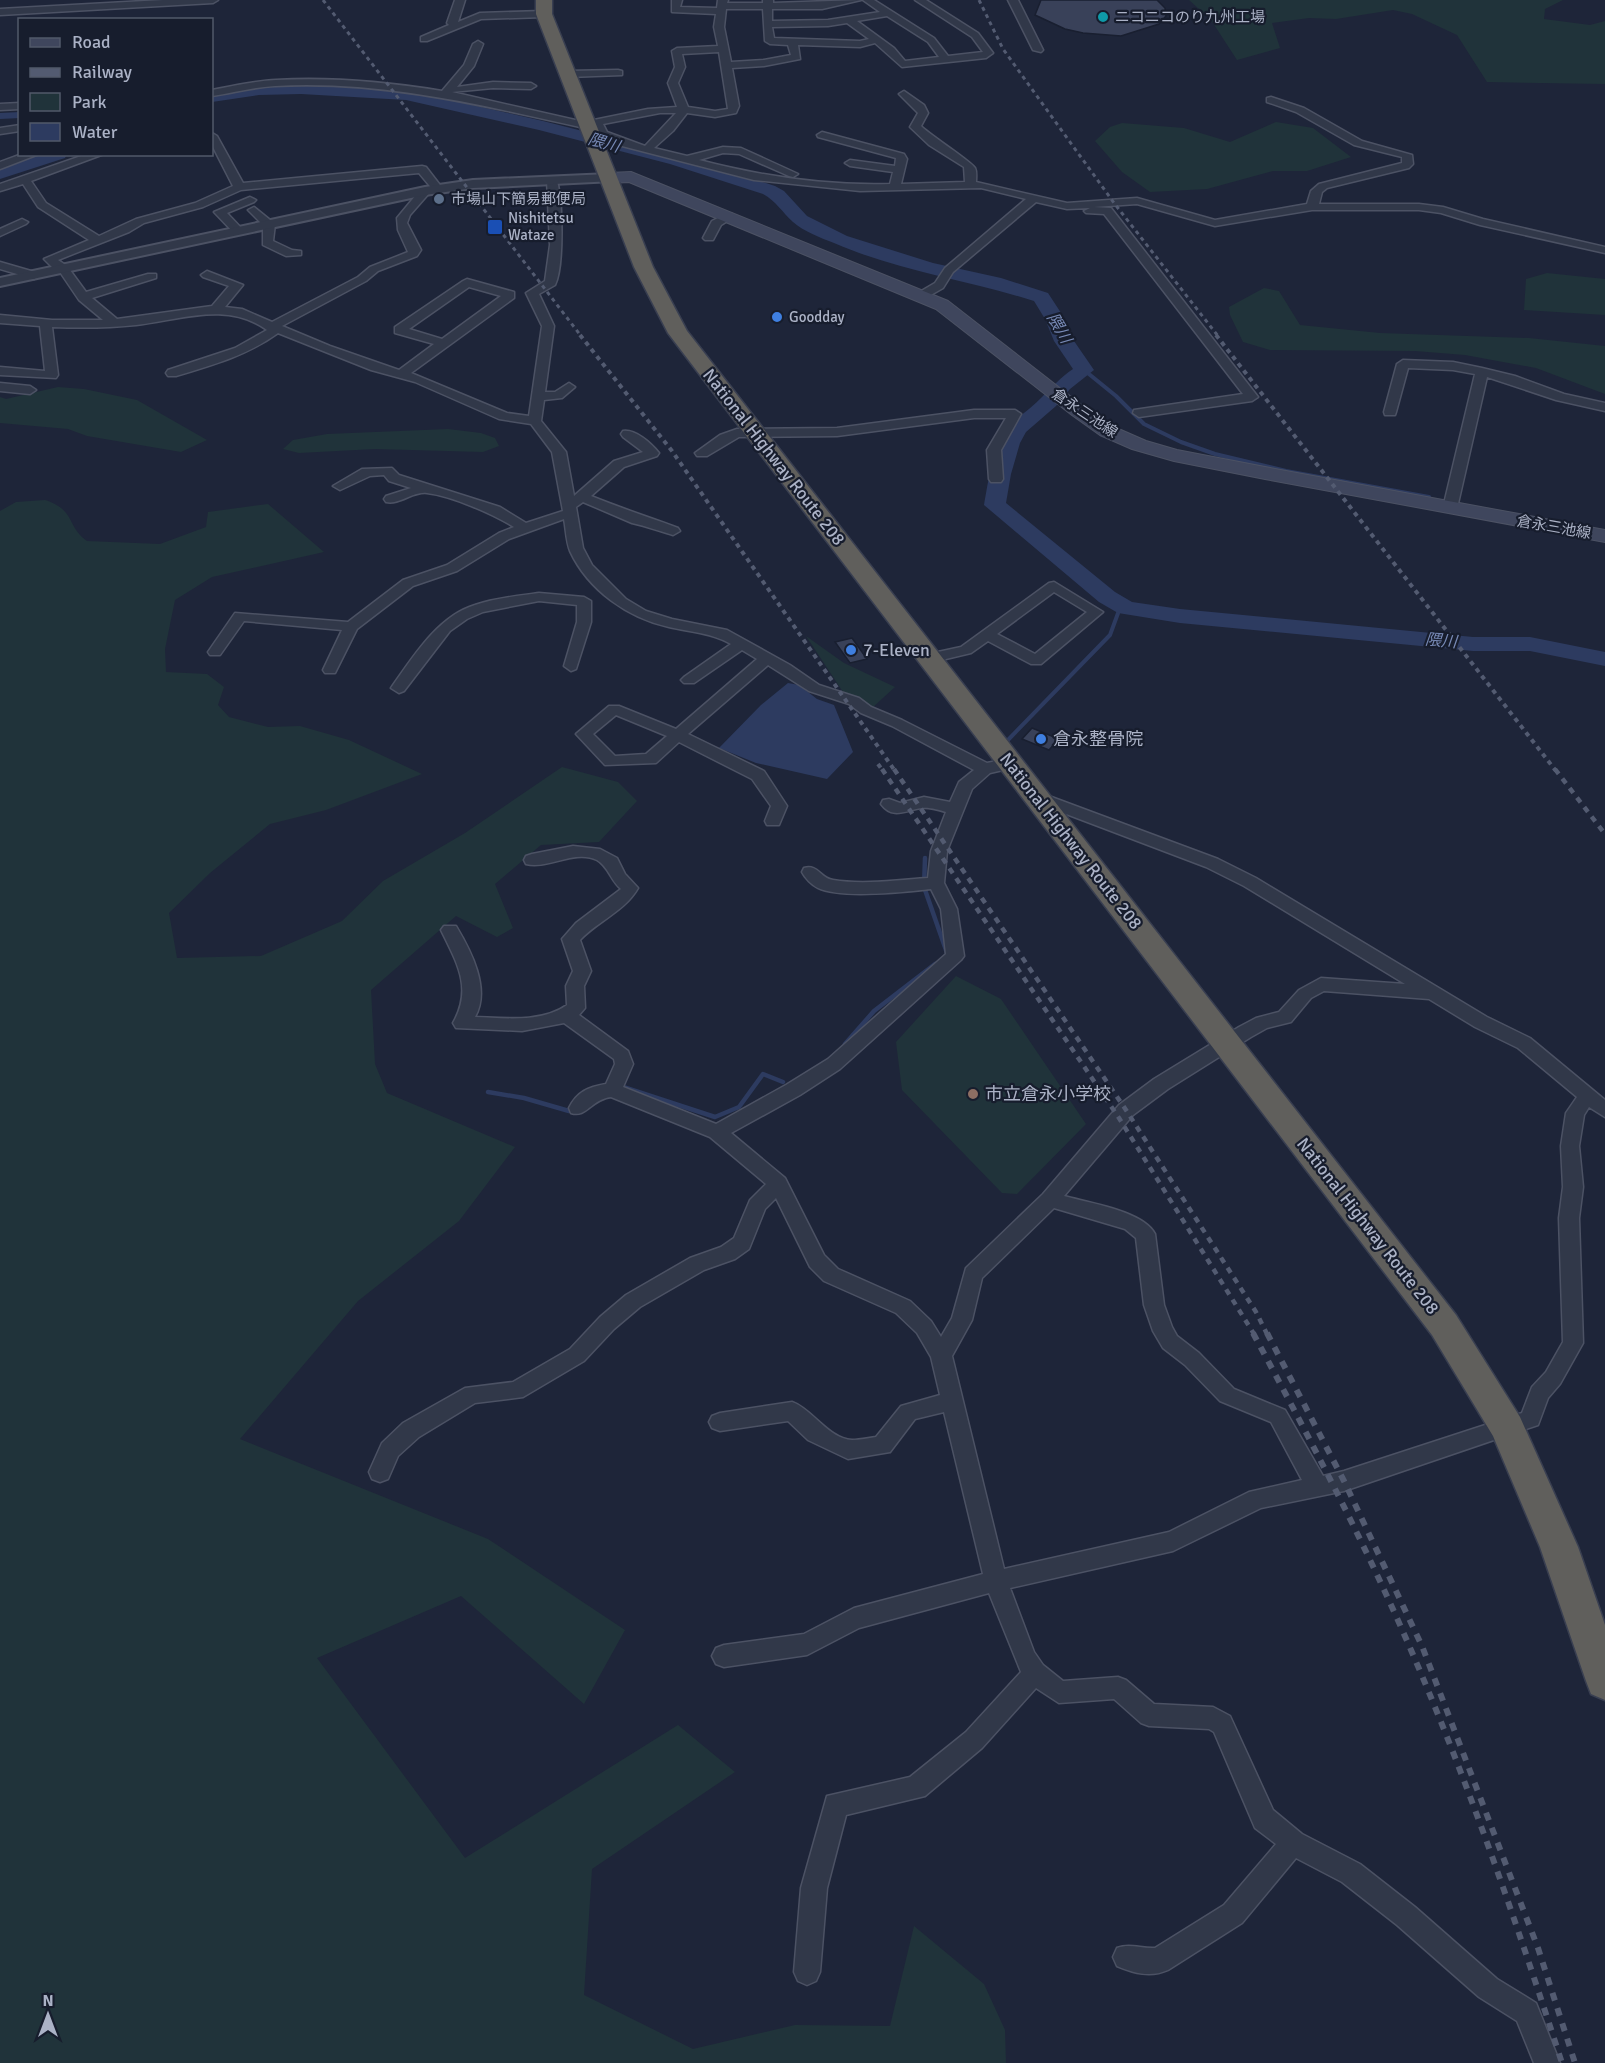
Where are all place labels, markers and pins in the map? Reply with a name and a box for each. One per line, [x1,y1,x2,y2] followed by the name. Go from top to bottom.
[1115,8,1265,26] place label: ニコニコのり九州工場
[1096,10,1110,24] marker: ニコニコのり九州工場
[451,190,586,208] place label: 市場山下簡易郵便局
[432,192,446,206] marker: 市場山下簡易郵便局
[508,209,574,244] place label: Nishitetsu Wataze
[486,218,504,236] marker: Nishitetsu Wataze
[789,308,845,326] place label: Goodday
[770,310,784,324] marker: Goodday
[863,639,930,661] place label: 7-Eleven
[844,643,858,657] marker: 7-Eleven
[1053,728,1143,750] place label: 倉永整骨院
[1034,732,1048,746] marker: 倉永整骨院
[985,1083,1111,1105] place label: 市立倉永小学校
[966,1087,980,1101] marker: 市立倉永小学校

